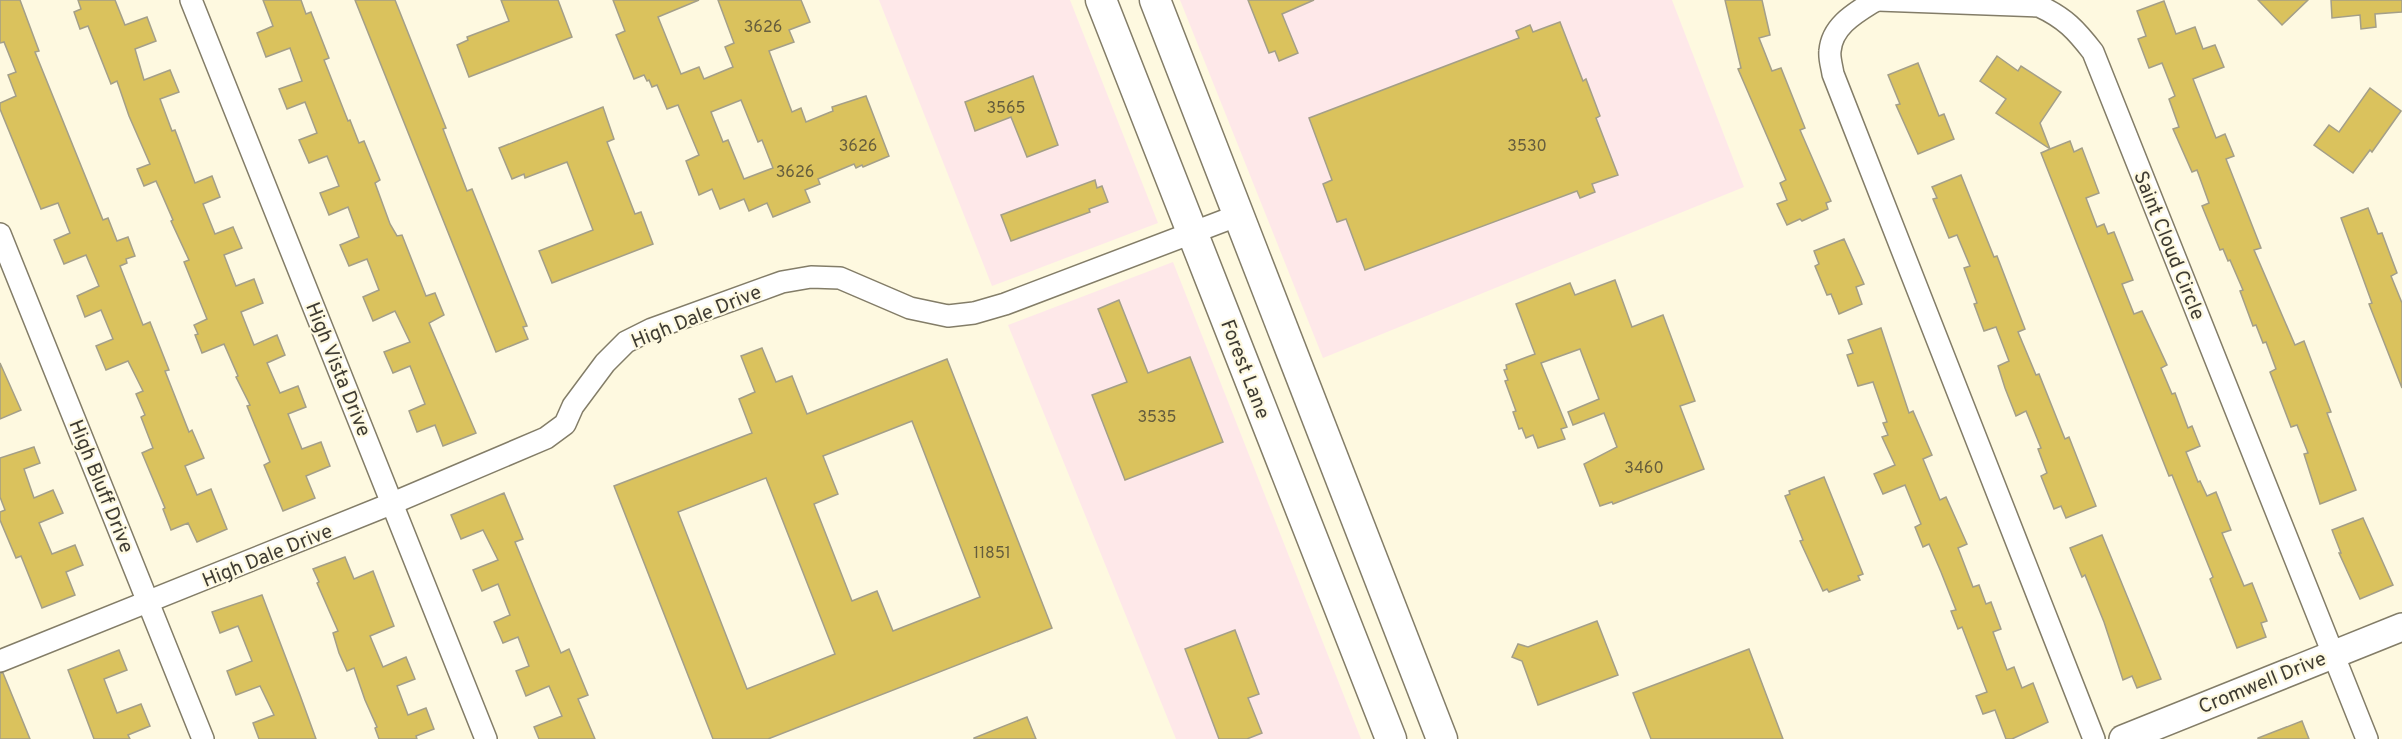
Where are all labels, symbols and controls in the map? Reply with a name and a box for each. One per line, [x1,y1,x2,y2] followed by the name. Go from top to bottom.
[744,18,782,38] house number: 3626
[986,99,1026,119] house number: 3565
[839,137,877,157] house number: 3626
[1507,137,1547,157] house number: 3530
[776,163,814,183] house number: 3626
[2126,167,2210,324] street label: Saint Cloud Circle
[628,280,766,356] street label: High Dale Drive
[298,299,376,441] street label: High Vista Drive
[1213,316,1275,423] street label: Forest Lane
[1137,408,1177,428] house number: 3535
[62,416,139,557] street label: High Bluff Drive
[1624,459,1664,479] house number: 3460
[199,519,337,595] street label: High Dale Drive
[973,544,1011,564] house number: 11851
[2195,646,2330,721] street label: Cromwell Drive

